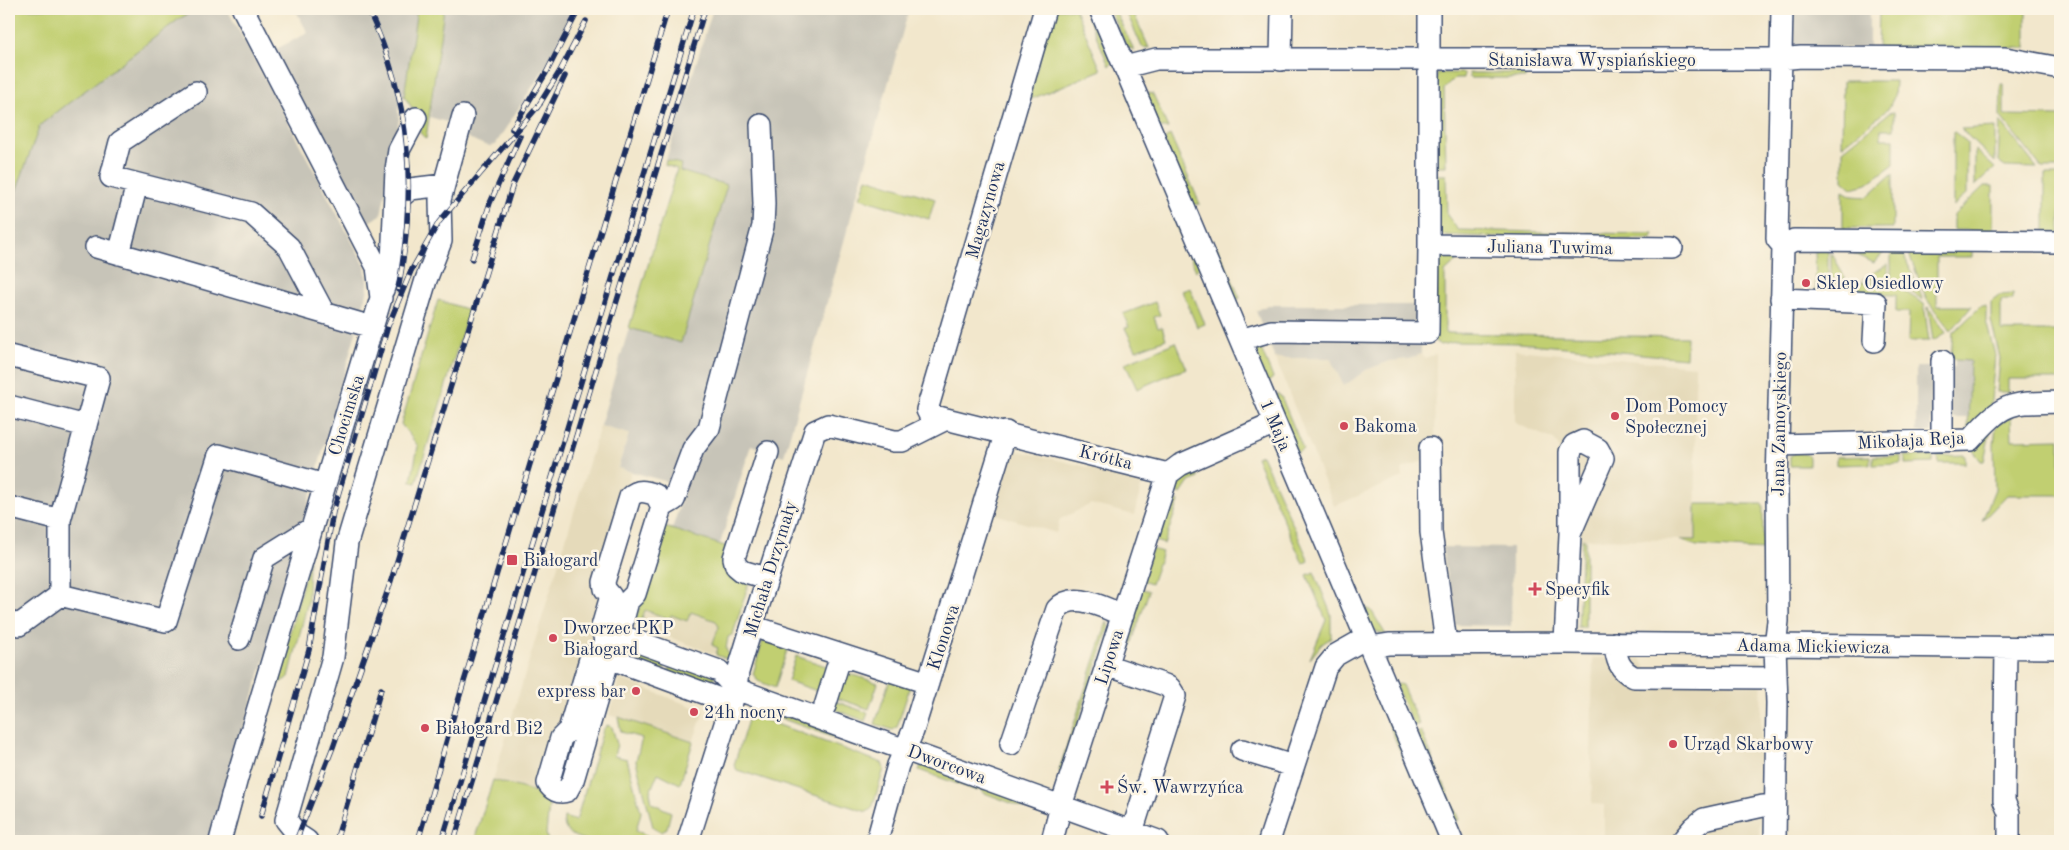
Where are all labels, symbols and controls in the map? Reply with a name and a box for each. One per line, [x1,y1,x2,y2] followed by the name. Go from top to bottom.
[1488,52,1696,70] street label: Stanisława Wyspiańskiego
[963,159,1009,261] street label: Magazynowa
[1487,238,1613,258] street label: Juliana Tuwima
[1816,275,1944,293] place label: Sklep Osiedlowy
[1800,277,1812,289] marker: Sklep Osiedlowy
[1770,352,1790,496] street label: Jana Zamoyskiego
[326,372,368,458] street label: Chocimska
[1256,397,1294,454] street label: 1 Maja
[1625,398,1729,437] place label: Dom Pomocy Społecznej
[1609,410,1621,422] marker: Dom Pomocy Społecznej
[1354,418,1417,436] place label: Bakoma
[1338,420,1350,432] marker: Bakoma
[1857,429,1965,453] street label: Mikołaja Reja
[1077,443,1134,473] street label: Krótka
[742,498,800,640] street label: Michała Drzymały
[523,552,598,570] place label: Białogard
[505,553,519,567] marker: Białogard
[1545,581,1610,599] place label: Specyfik
[1529,583,1541,595] marker: Specyfik
[925,602,963,672] street label: Klonowa
[563,620,674,659] place label: Dworzec PKP Białogard
[1093,627,1127,687] street label: Lipowa
[547,632,559,644] marker: Dworzec PKP Białogard
[1736,637,1890,657] street label: Adama Mickiewicza
[537,683,627,701] place label: express bar
[630,685,642,697] marker: express bar
[704,704,786,722] place label: 24h nocny
[688,706,700,718] marker: 24h nocny
[435,720,543,738] place label: Białogard Bi2
[419,722,431,734] marker: Białogard Bi2
[1683,736,1814,754] place label: Urząd Skarbowy
[1667,738,1679,750] marker: Urząd Skarbowy
[905,742,988,787] street label: Dworcowa
[1117,774,1244,797] place label: Św. Wawrzyńca
[1101,781,1113,793] marker: Św. Wawrzyńca

